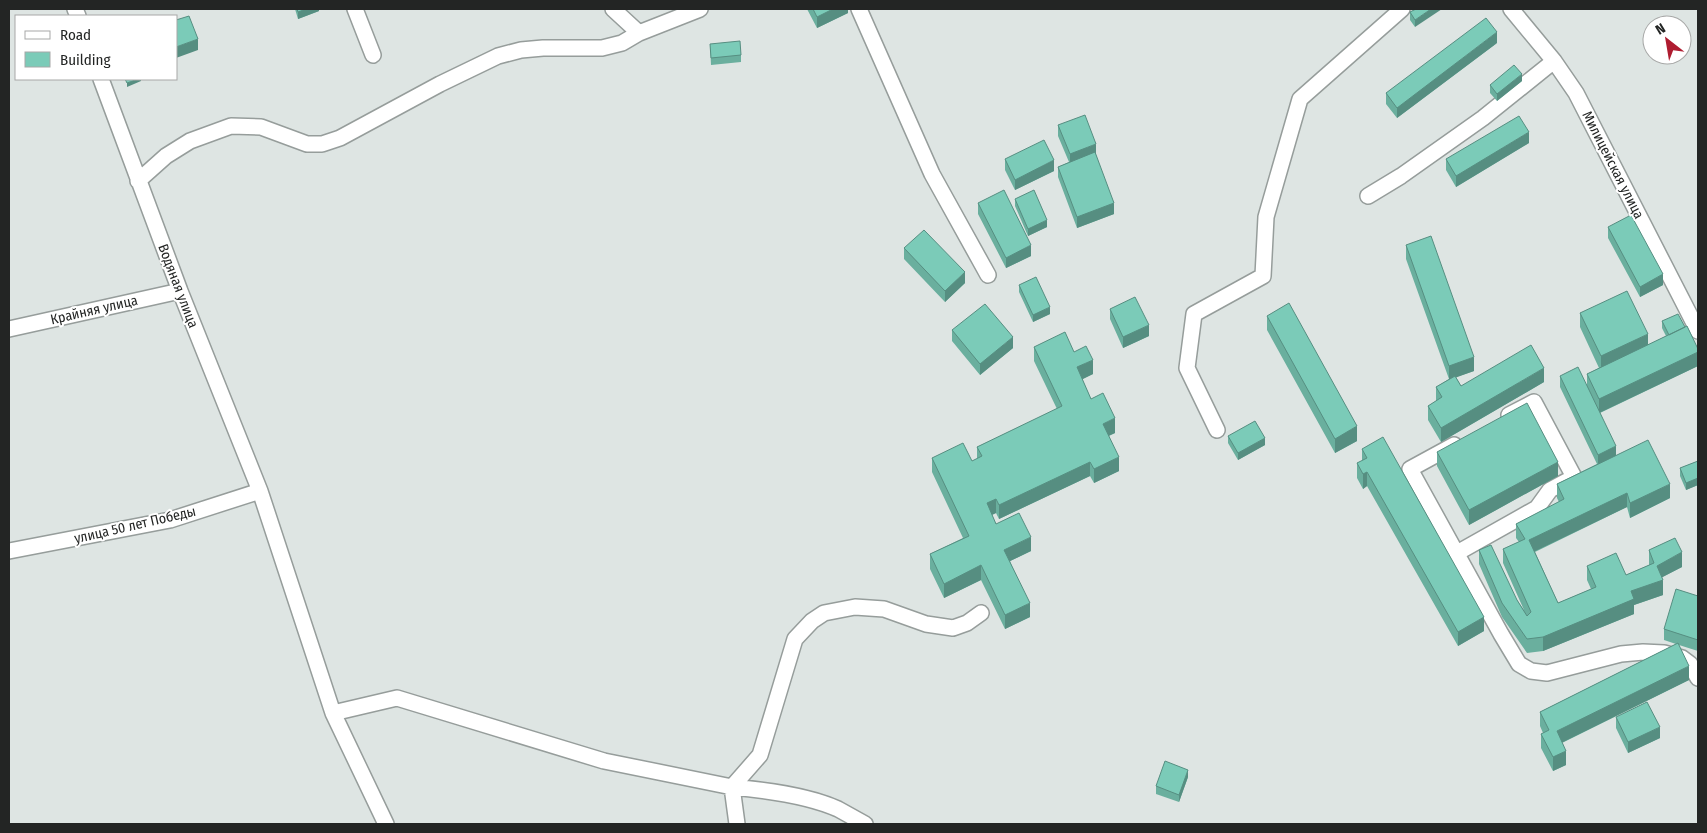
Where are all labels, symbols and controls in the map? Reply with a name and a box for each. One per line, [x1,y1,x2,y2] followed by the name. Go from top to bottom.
[15,15,178,80] legend
[1642,15,1692,65] north arrow
[1653,20,1669,39] text: N
[60,26,91,44] text: Road
[60,51,111,69] text: Building
[1579,108,1648,222] street label: Милицейская улица
[154,242,202,330] street label: Водяная улица
[49,292,139,328] street label: Крайняя улица
[73,503,197,547] street label: улица 50 лет Победы

